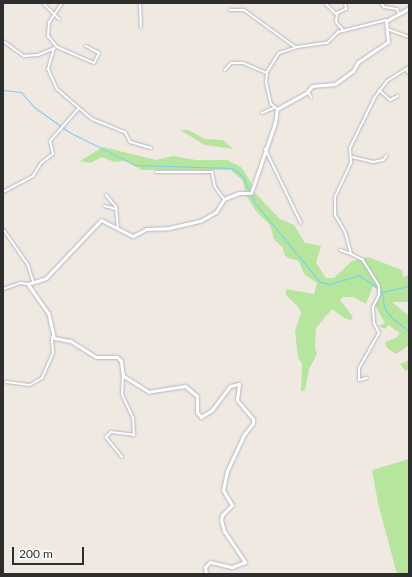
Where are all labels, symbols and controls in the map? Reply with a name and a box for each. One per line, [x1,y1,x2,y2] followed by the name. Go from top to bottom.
[14,539,86,565] scale bar
[19,546,53,561] text: 200 m

